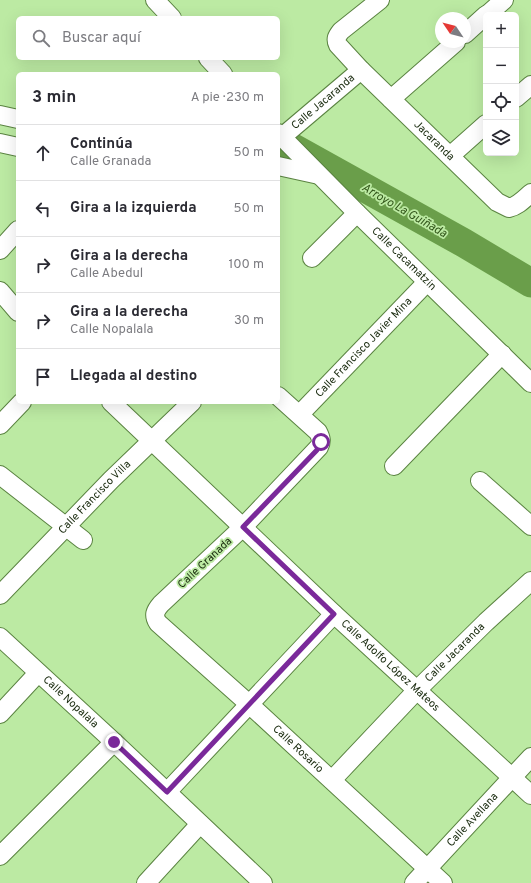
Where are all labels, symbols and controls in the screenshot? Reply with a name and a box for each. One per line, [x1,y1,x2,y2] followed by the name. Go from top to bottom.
[435,12,471,48] north arrow
[483,12,519,156] map controls
[483,12,519,48] button: +
[16,16,280,60] search box
[30,27,52,49] icon: search
[62,29,141,48] text: Buscar aquí
[483,48,519,84] button: −
[289,71,358,133] street label: Calle Jacaranda
[483,84,519,120] button: locate
[32,87,76,109] text: 3 min
[191,90,264,106] text: A pie · 230 m
[411,118,458,164] street label: Jacaranda
[483,120,519,156] button: layers
[70,135,132,154] text: Continúa
[32,142,54,164] icon: ahead
[234,145,264,161] text: 50 m
[70,154,151,170] text: Calle Granada
[358,180,450,242] water label: Arroyo La Guiñada
[32,198,54,220] icon: left
[70,199,197,218] text: Gira a la izquierda
[234,201,264,217] text: 50 m
[369,224,439,294] street label: Calle Cacamatzin
[70,247,188,266] text: Gira a la derecha
[32,254,54,276] icon: right
[228,257,264,273] text: 100 m
[70,266,143,282] text: Calle Abedul
[312,295,415,401] street label: Calle Francisco Javier Mina
[70,303,188,322] text: Gira a la derecha
[32,310,54,332] icon: right
[234,313,264,329] text: 30 m
[70,322,153,338] text: Calle Nopalala
[32,366,54,388] icon: arrive
[70,367,197,386] text: Llegada al destino
[312,433,330,451] route start
[55,457,134,537] street label: Calle Francisco Villa
[175,534,235,592] street label: Calle Granada
[338,617,443,715] street label: Calle Adolfo López Mateos
[422,620,488,685] street label: Calle Jacaranda
[40,673,101,731] street label: Calle Nopalala
[269,722,326,776] street label: Calle Rosario
[105,733,123,751] route end
[444,790,501,850] street label: Calle Avellana

